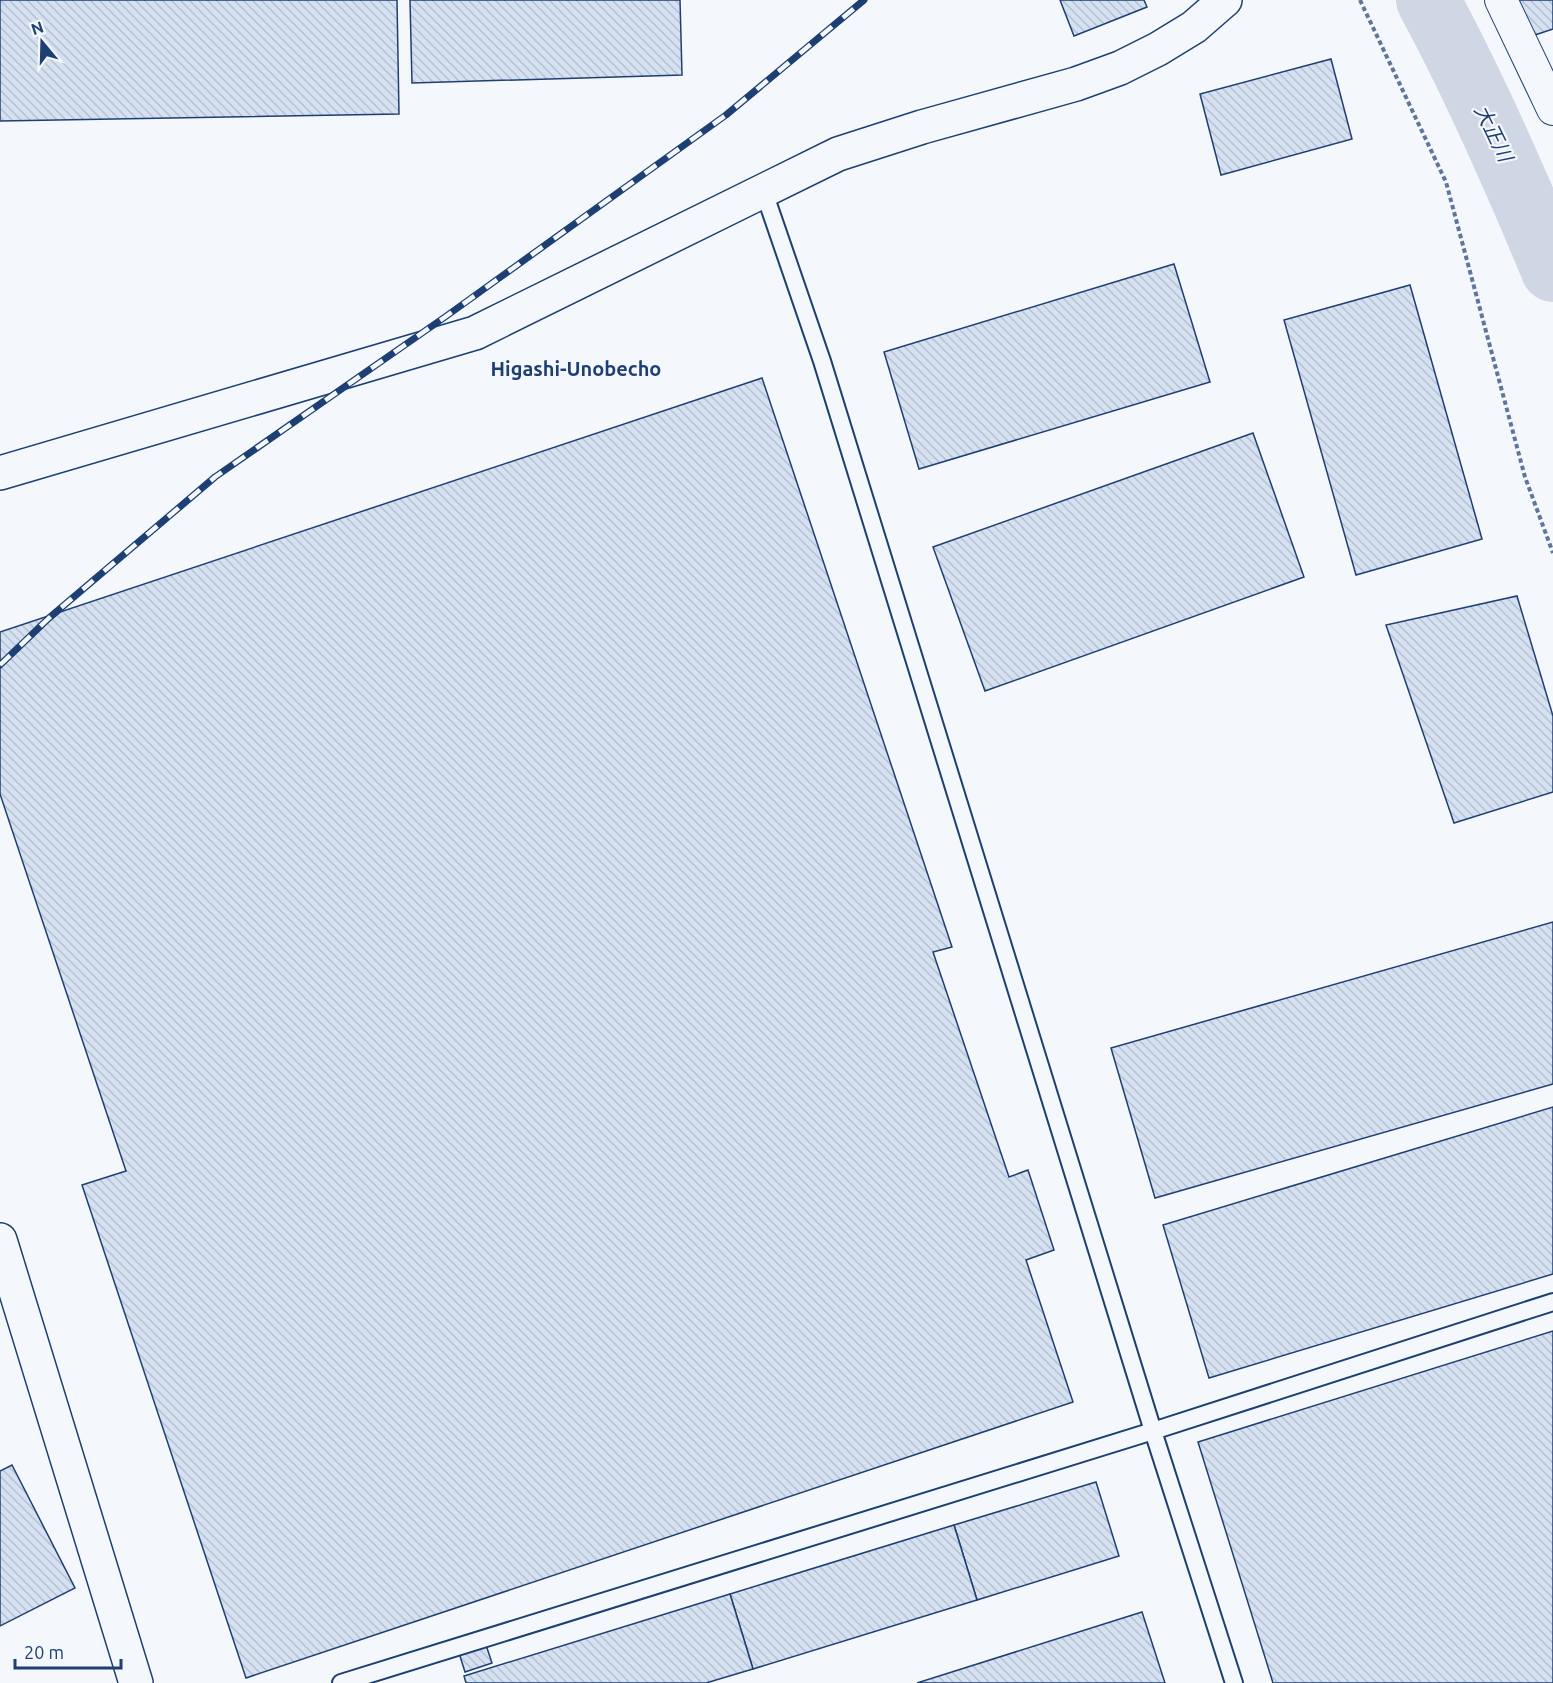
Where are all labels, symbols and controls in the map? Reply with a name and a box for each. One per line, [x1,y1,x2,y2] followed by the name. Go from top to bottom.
[12,12,72,72] north arrow
[29,17,46,38] text: N
[1471,101,1518,167] water label: 大正川
[491,357,661,380] district label: Higashi-Unobecho
[15,1632,122,1670] scale bar
[24,1642,64,1662] text: 20 m

